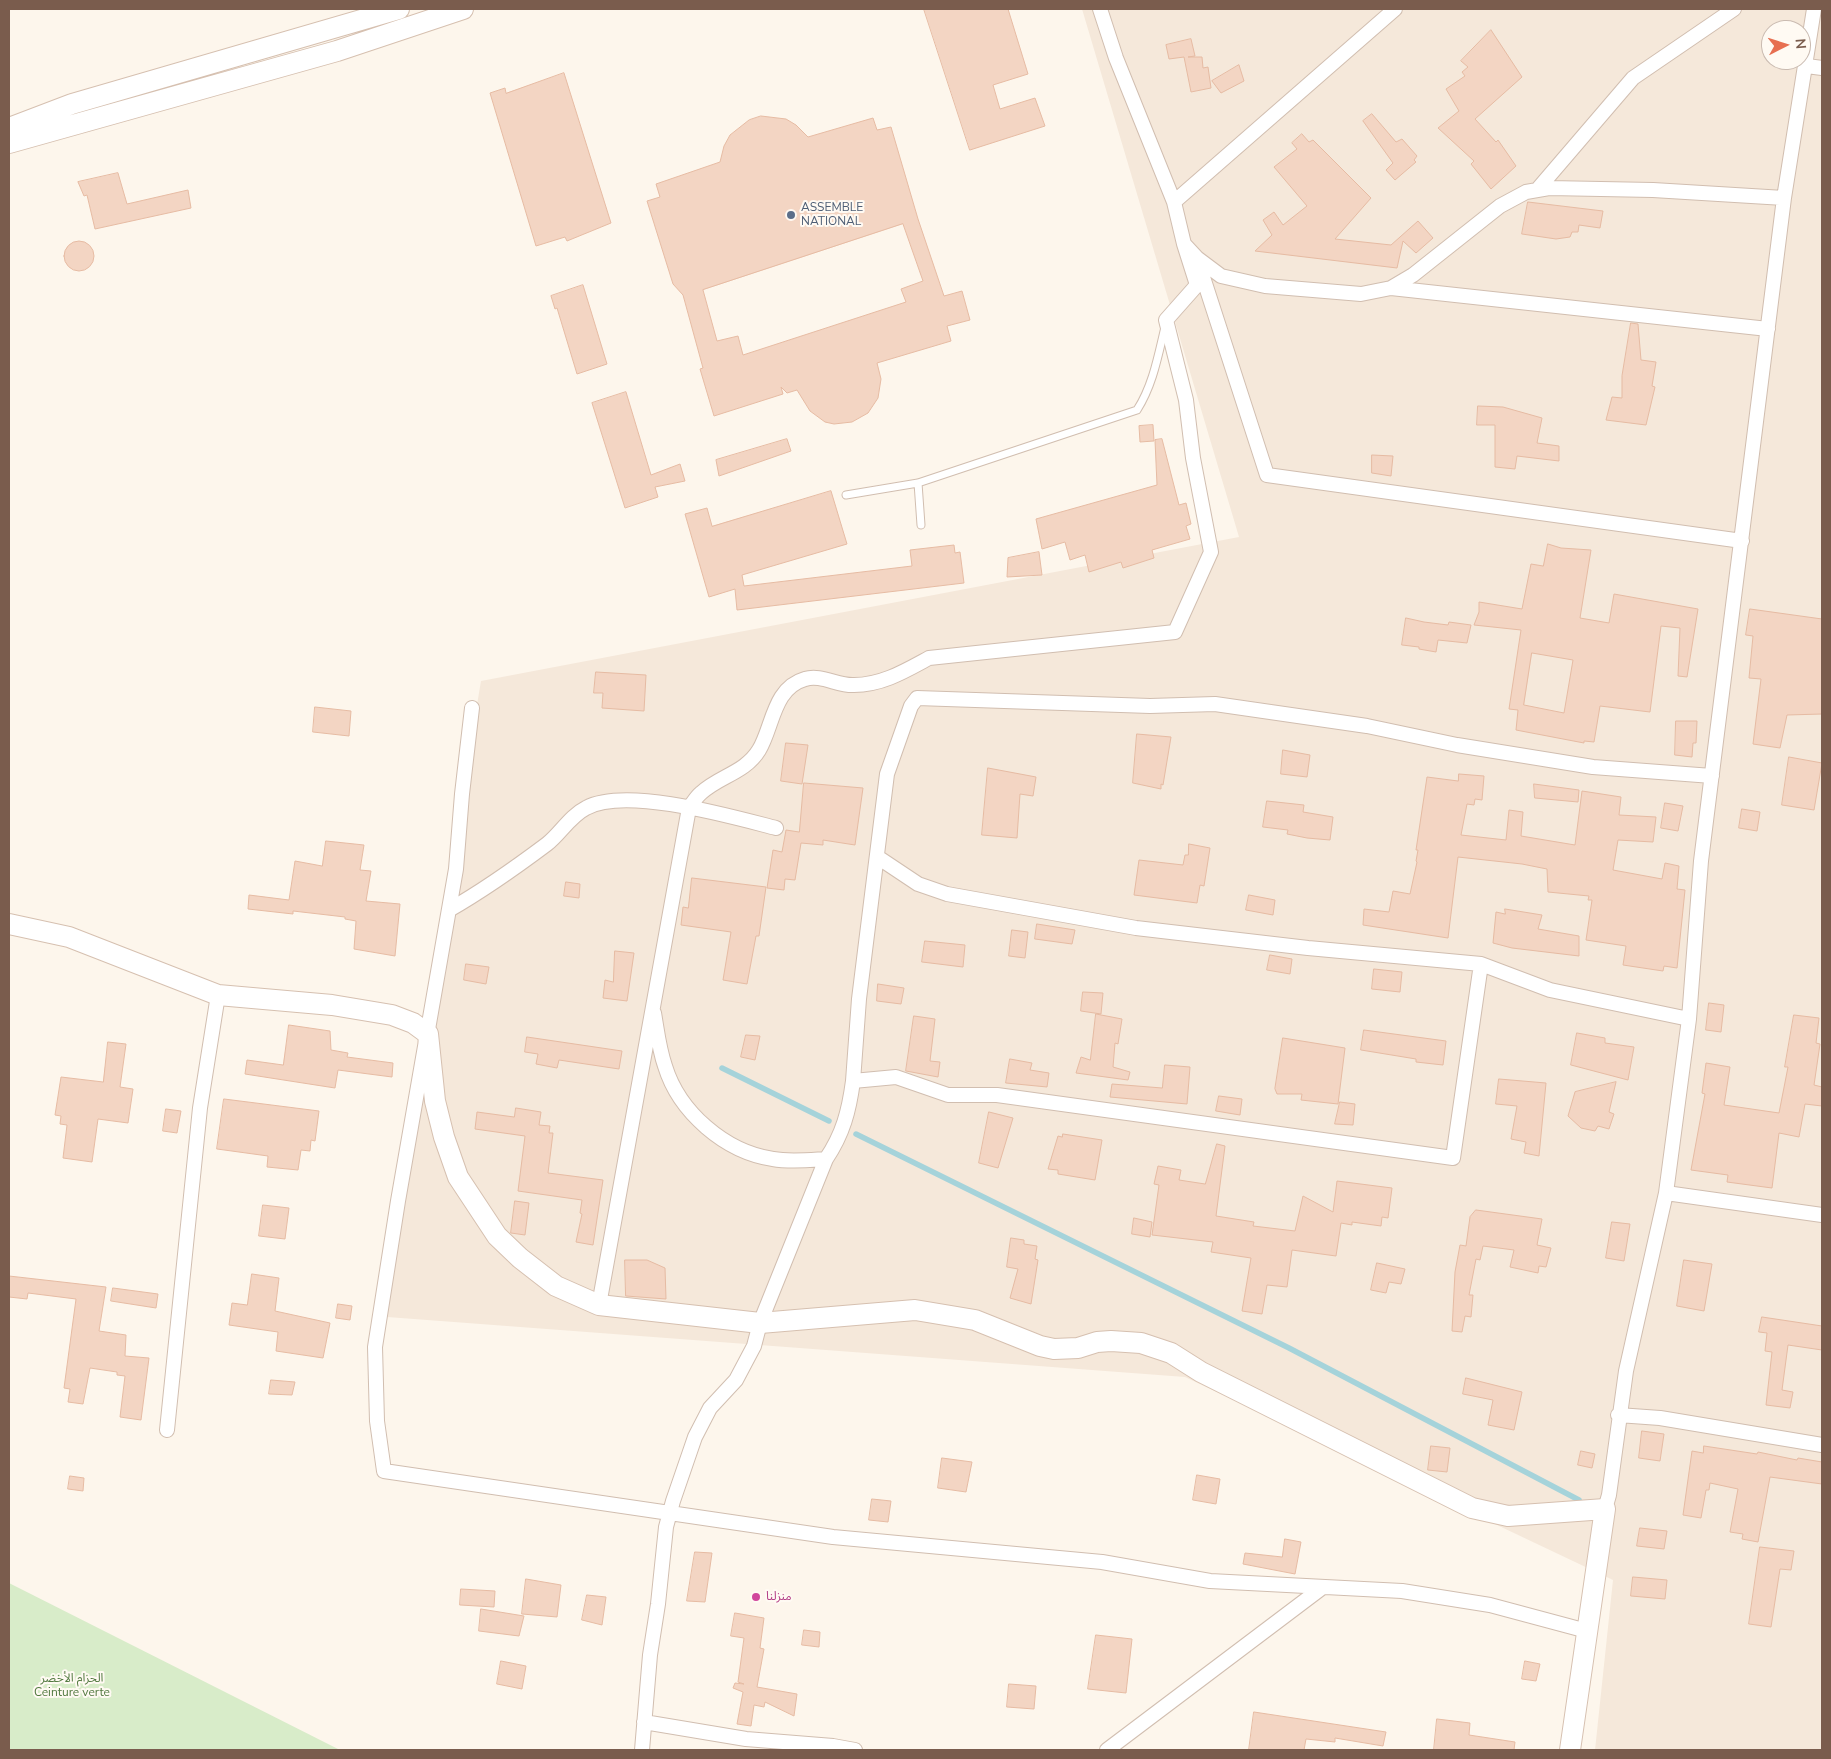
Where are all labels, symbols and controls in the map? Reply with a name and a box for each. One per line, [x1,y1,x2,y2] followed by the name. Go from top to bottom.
[1761,20,1811,70] north arrow
[1791,38,1810,50] text: N
[801,201,863,229] place label: ASSEMBLE NATIONAL
[785,209,797,221] marker: ASSEMBLE NATIONAL
[766,1590,792,1604] place label: منزلنا
[750,1591,762,1603] marker: منزلنا
[34,1672,110,1700] park label: الحزام الأخضر Ceinture verte

